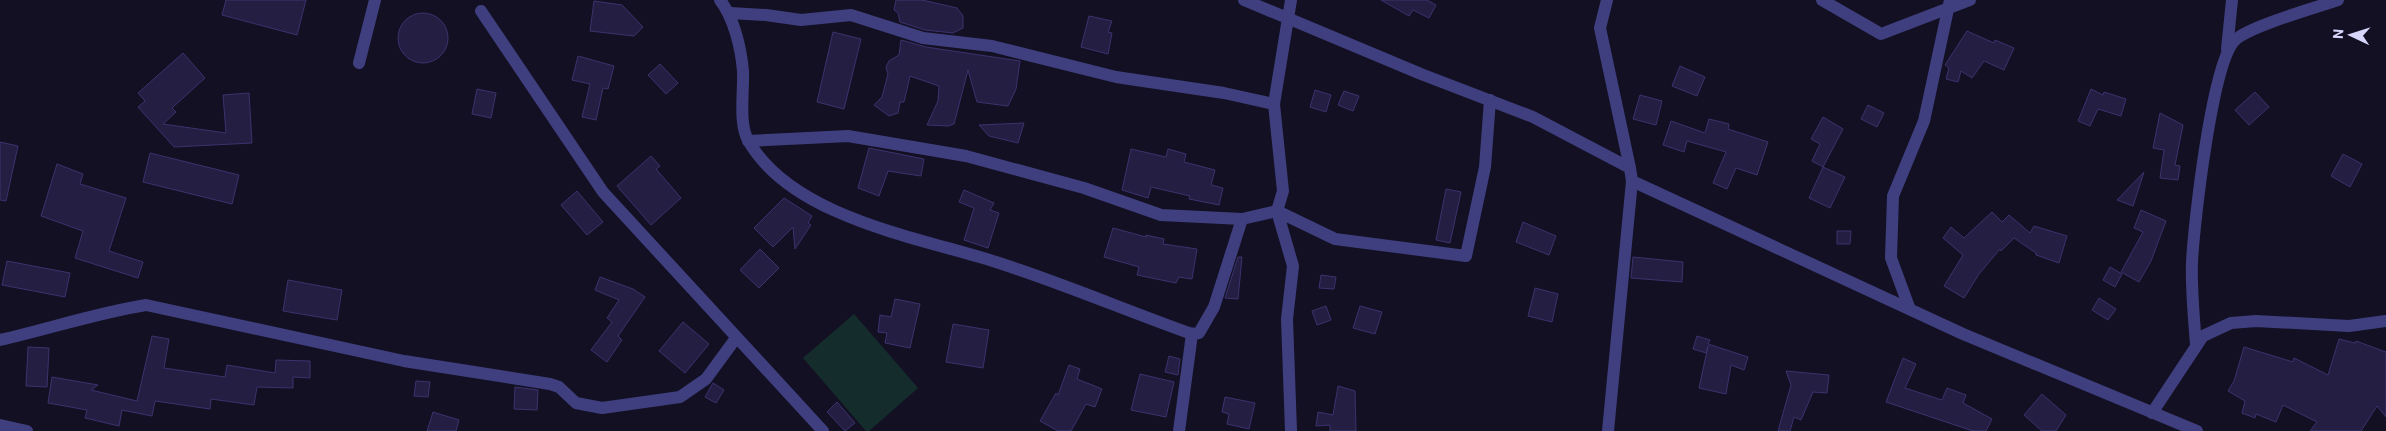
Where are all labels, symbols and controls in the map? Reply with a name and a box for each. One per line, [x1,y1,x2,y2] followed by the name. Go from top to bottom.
[2326,10,2376,60] north arrow
[2330,29,2346,40] text: N

